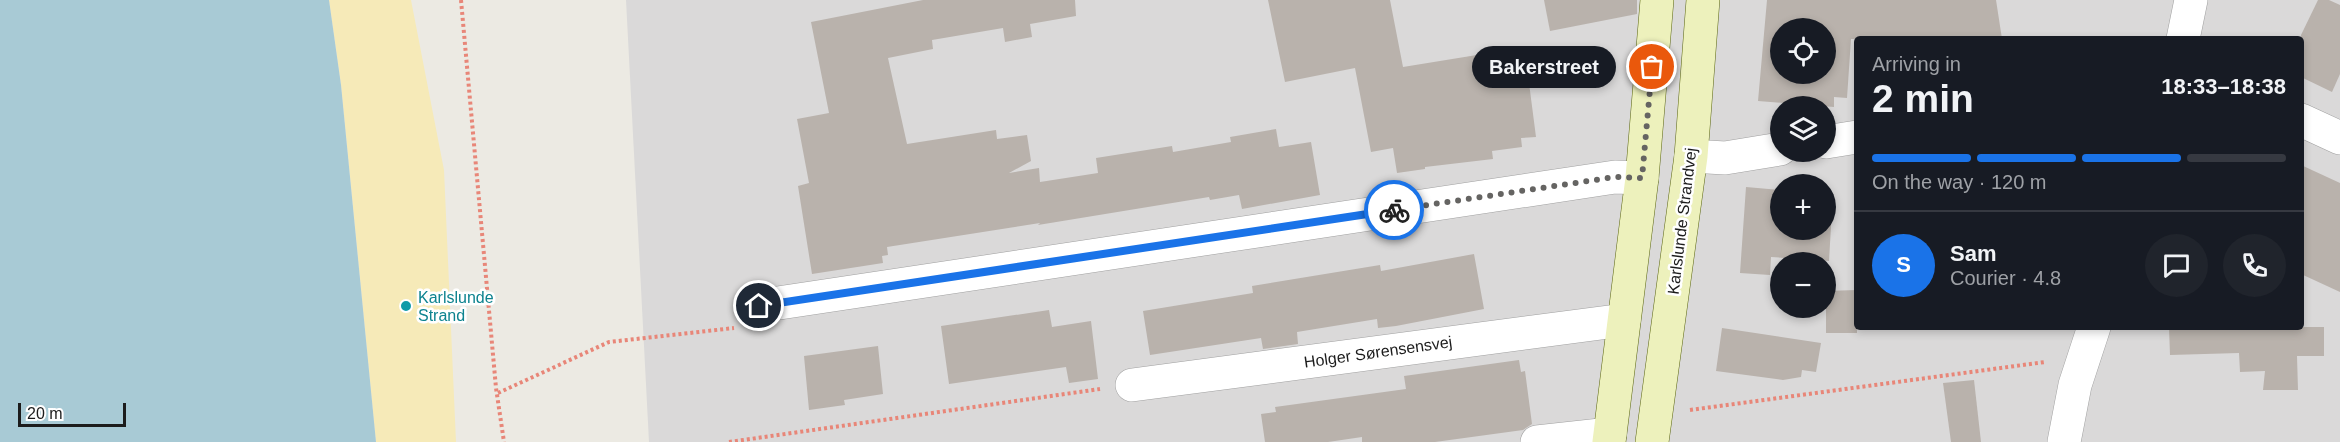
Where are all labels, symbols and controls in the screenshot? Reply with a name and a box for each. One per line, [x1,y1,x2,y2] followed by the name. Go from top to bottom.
[1770,18,1836,318] map controls
[1770,18,1836,84] button: locate
[1626,41,1677,92] pin
[1472,46,1616,88] callout: Bakerstreet
[1635,50,1668,83] icon: bag
[1872,53,1961,75] text: Arriving in
[1489,56,1599,78] text: Bakerstreet
[2161,74,2286,99] text: 18:33–18:38
[1872,77,1974,120] text: 2 min
[1770,96,1836,162] button: layers
[1665,147,1699,295] street label: Karlslunde Strandvej
[1872,171,2047,193] text: On the way · 120 m
[1770,174,1836,240] button: +
[1364,180,1424,240] courier
[1378,194,1411,227] icon: bike
[2145,234,2208,297] button: chat
[2223,234,2286,297] button: phone
[1950,241,1996,266] text: Sam
[1770,252,1836,318] button: −
[1896,252,1911,277] text: S
[1950,267,2061,289] text: Courier · 4.8
[733,280,784,331] pin
[418,289,494,324] place label: Karlslunde Strand
[742,289,775,322] icon: home
[399,299,413,313] marker: Karlslunde Strand
[1303,333,1453,371] street label: Holger Sørensensvej
[18,400,126,428] scale bar
[27,405,63,422] text: 20 m

